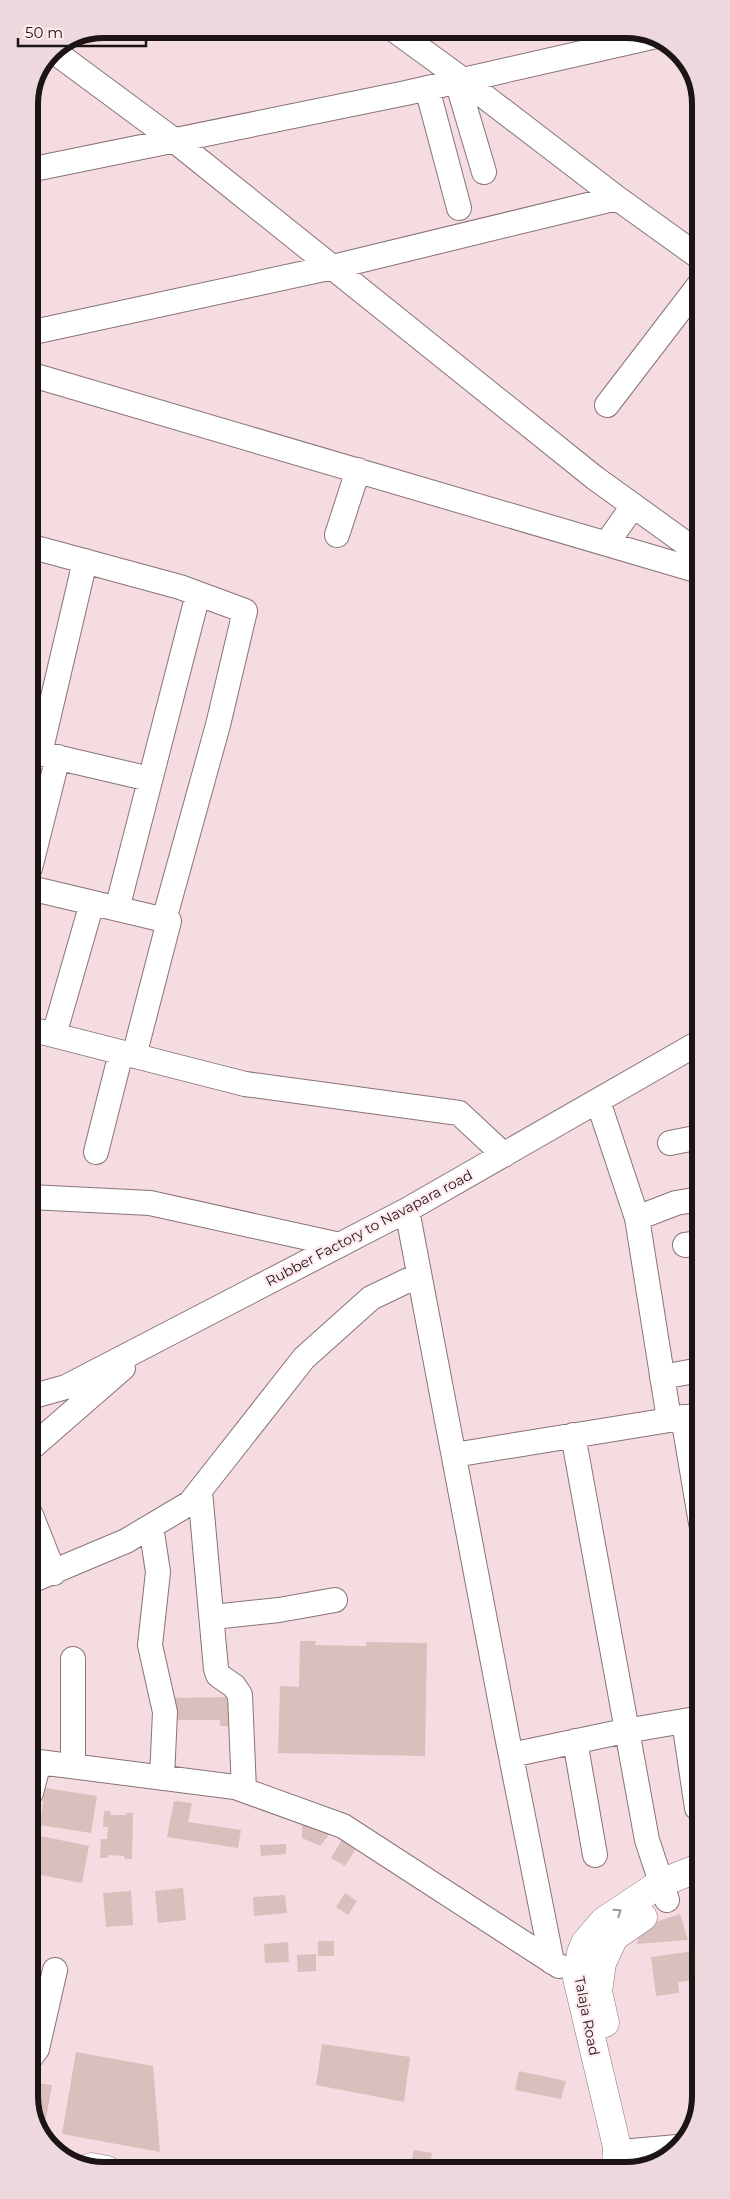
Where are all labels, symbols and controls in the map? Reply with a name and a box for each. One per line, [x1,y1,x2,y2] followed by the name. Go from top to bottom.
[18,15,145,47] scale bar
[25,23,63,42] text: 50 m
[263,1166,475,1290] street label: Rubber Factory to Navapara road
[612,1909,621,1918] one-way arrow
[571,1975,603,2057] street label: Talaja Road

